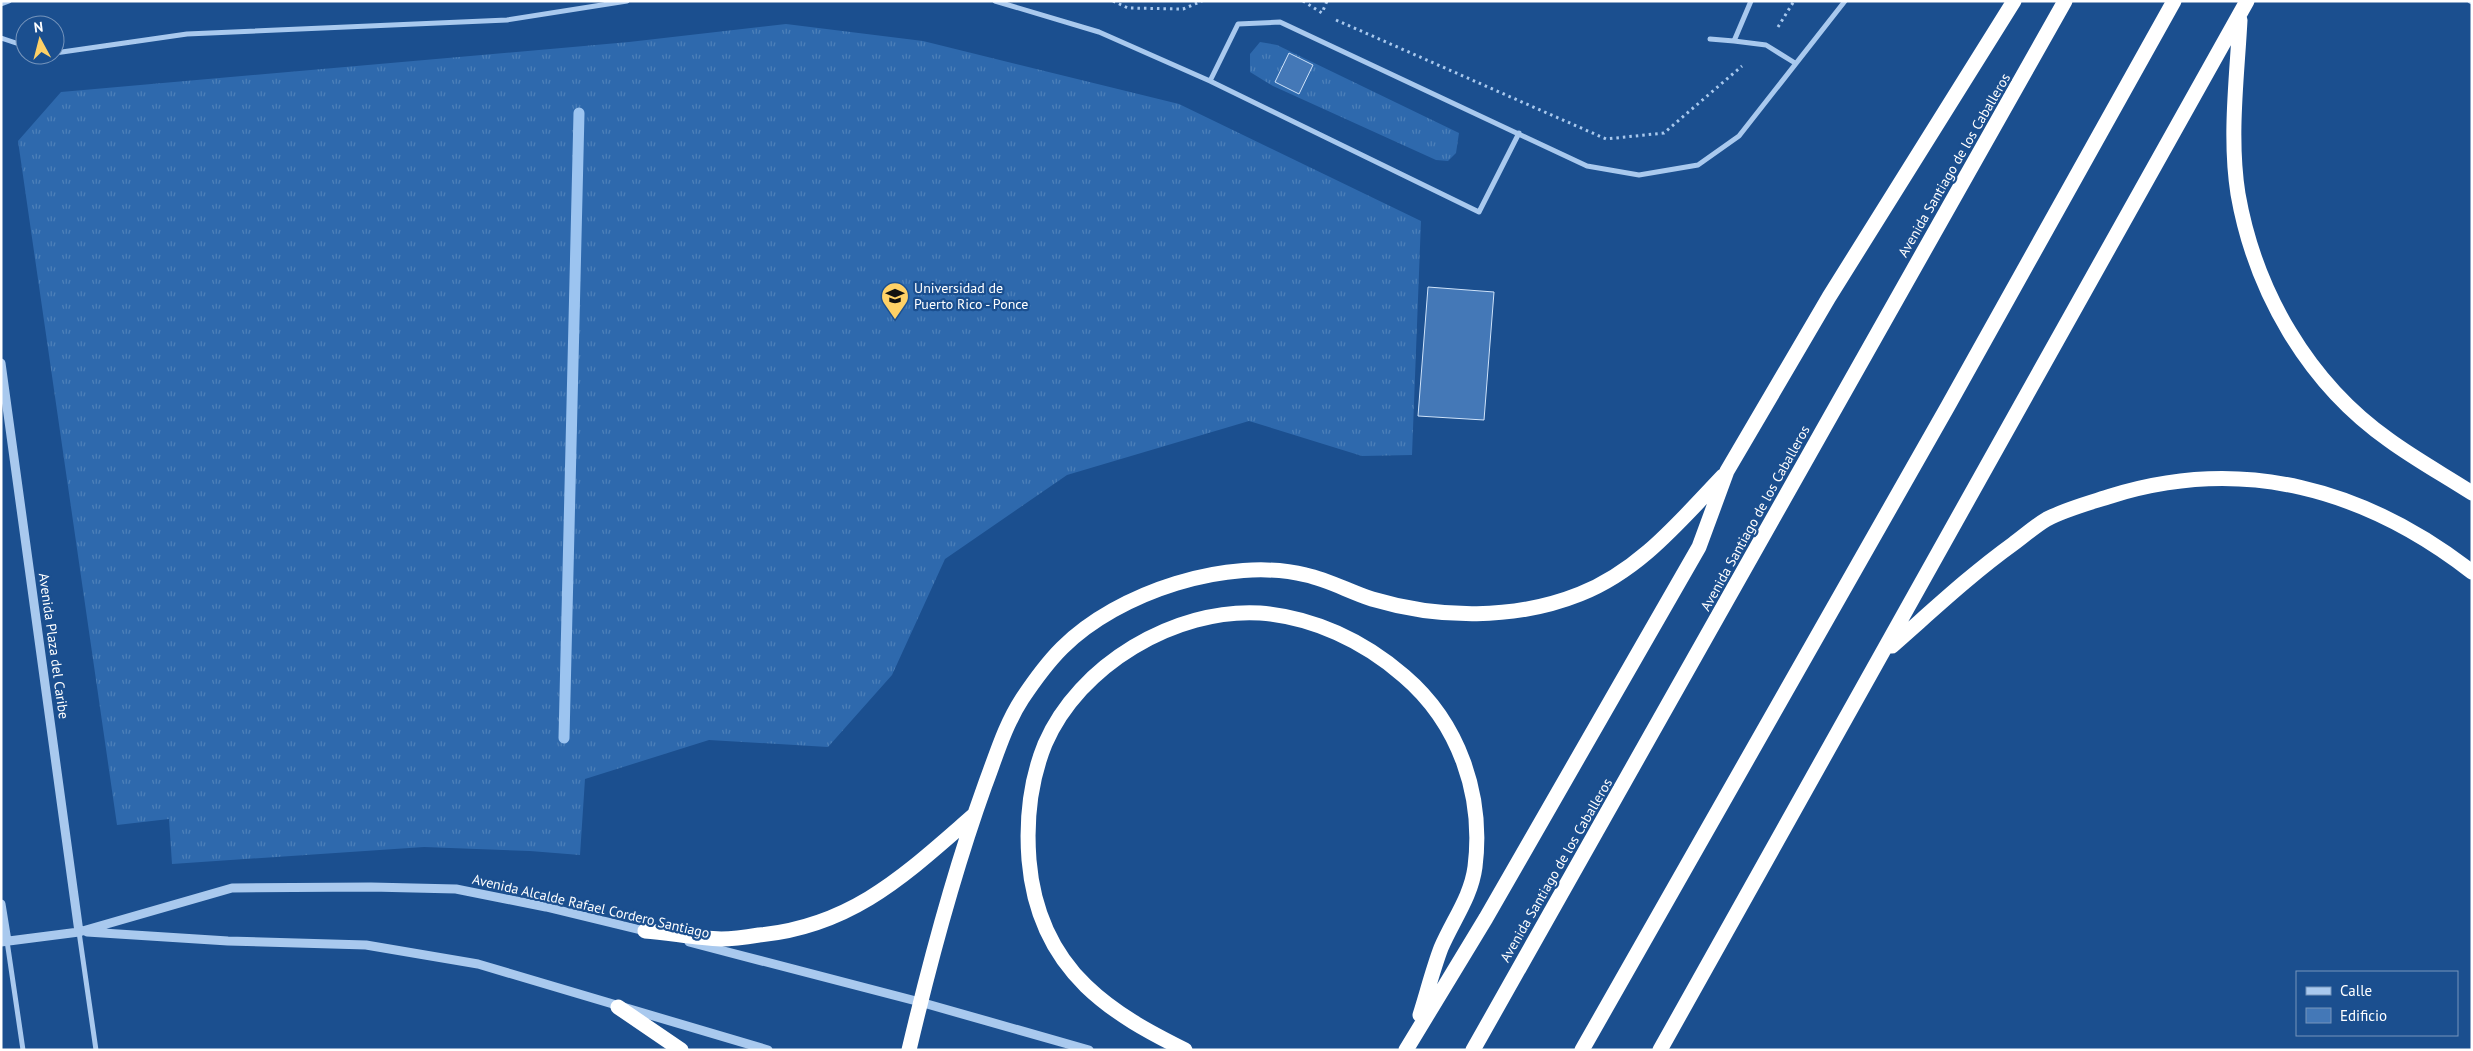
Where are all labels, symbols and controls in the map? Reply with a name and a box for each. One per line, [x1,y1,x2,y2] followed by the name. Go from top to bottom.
[15,15,65,65] north arrow
[33,18,44,37] text: N
[1894,70,2014,260] street label: Avenida Santiago de los Caballeros
[914,279,1028,313] place label: Universidad de Puerto Rico - Ponce
[880,281,910,320] school or university icon: Universidad de Puerto Rico - Ponce
[1696,422,1814,614] street label: Avenida Santiago de los Caballeros
[35,572,73,720] street label: Avenida Plaza del Caribe
[1496,775,1616,965] street label: Avenida Santiago de los Caballeros
[471,870,711,942] street label: Avenida Alcalde Rafael Cordero Santiago
[2296,971,2458,1036] legend
[2340,981,2372,1000] text: Calle
[2340,1006,2387,1025] text: Edificio

